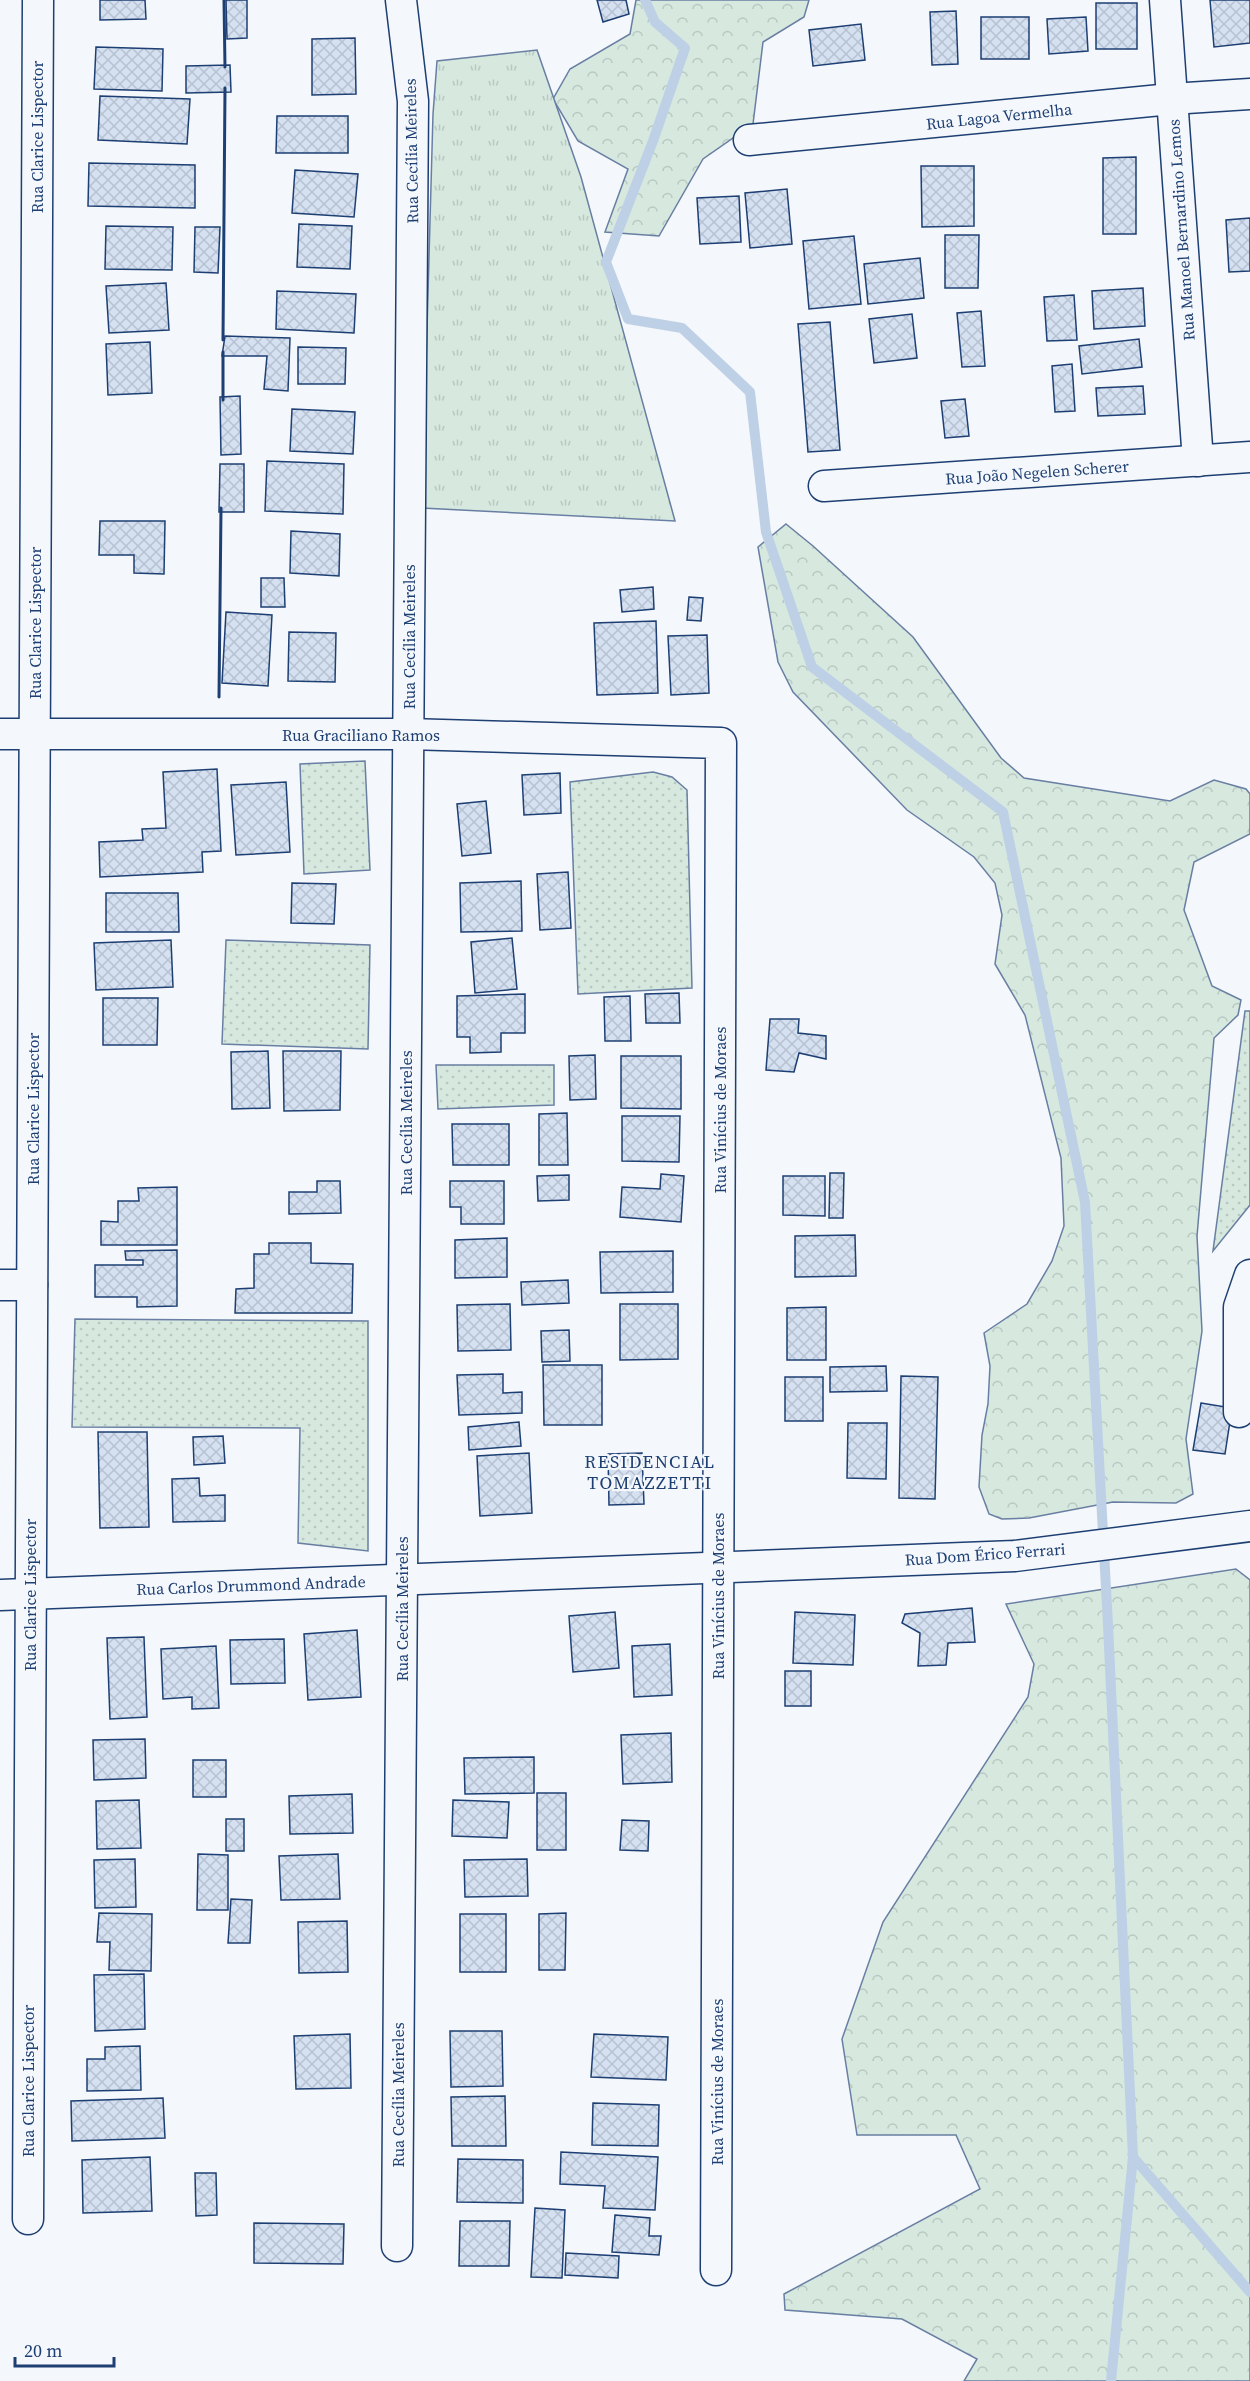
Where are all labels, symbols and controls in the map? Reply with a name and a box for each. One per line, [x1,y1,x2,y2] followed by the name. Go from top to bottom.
[26,60,48,213] street label: Rua Clarice Lispector
[399,78,423,224] street label: Rua Cecília Meireles
[925,97,1074,135] street label: Rua Lagoa Vermelha
[1162,119,1200,341] street label: Rua Manoel Bernardino Lemos
[945,455,1130,489] street label: Rua João Negelen Scherer
[24,546,46,699] street label: Rua Clarice Lispector
[398,564,420,710] street label: Rua Cecília Meireles
[282,724,440,746] street label: Rua Graciliano Ramos
[709,1027,731,1193] street label: Rua Vinícius de Moraes
[22,1032,44,1185] street label: Rua Clarice Lispector
[395,1050,417,1196] street label: Rua Cecília Meireles
[584,1449,716,1495] district label: RESIDENCIAL TOMAZZETTI
[707,1513,729,1679] street label: Rua Vinícius de Moraes
[19,1518,41,1671] street label: Rua Clarice Lispector
[391,1536,413,1682] street label: Rua Cecília Meireles
[904,1537,1066,1571] street label: Rua Dom Érico Ferrari
[136,1570,366,1600] street label: Rua Carlos Drummond Andrade
[706,1999,728,2165] street label: Rua Vinícius de Moraes
[17,2004,39,2157] street label: Rua Clarice Lispector
[387,2022,409,2168] street label: Rua Cecília Meireles
[15,2330,114,2368] scale bar
[24,2338,62,2363] text: 20 m

